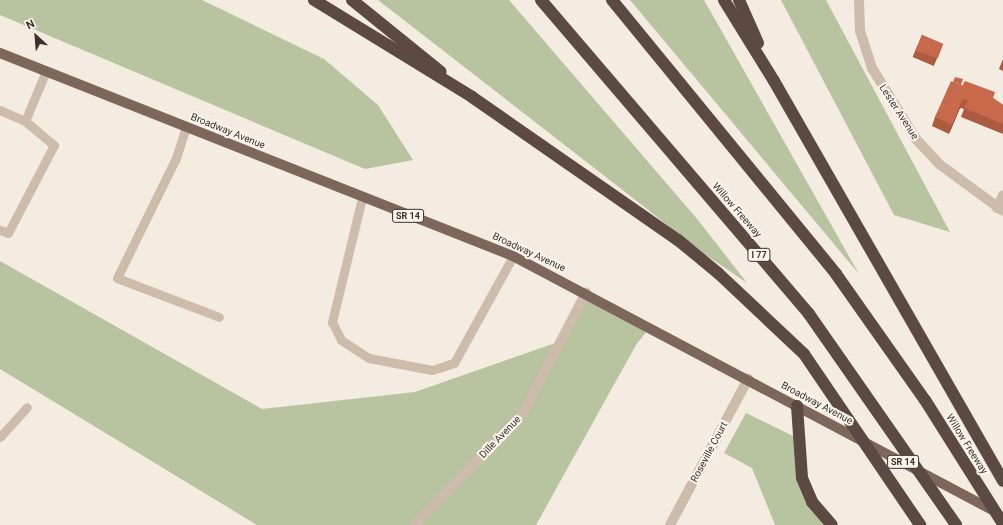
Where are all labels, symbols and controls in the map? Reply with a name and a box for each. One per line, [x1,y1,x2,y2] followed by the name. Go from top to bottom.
[16,16,56,56] north arrow
[24,17,37,32] text: N
[877,82,921,142] street label: Lester Avenue
[189,111,267,151] street label: Broadway Avenue
[710,180,764,240] street label: Willow Freeway
[392,209,424,223] road number: SR 14
[491,230,567,274] street label: Broadway Avenue
[747,248,771,262] road number: I 77
[779,379,855,427] street label: Broadway Avenue
[944,412,990,476] street label: Willow Freeway
[477,413,523,461] street label: Dille Avenue
[688,420,730,484] street label: Roseville Court
[887,455,919,469] road number: SR 14

